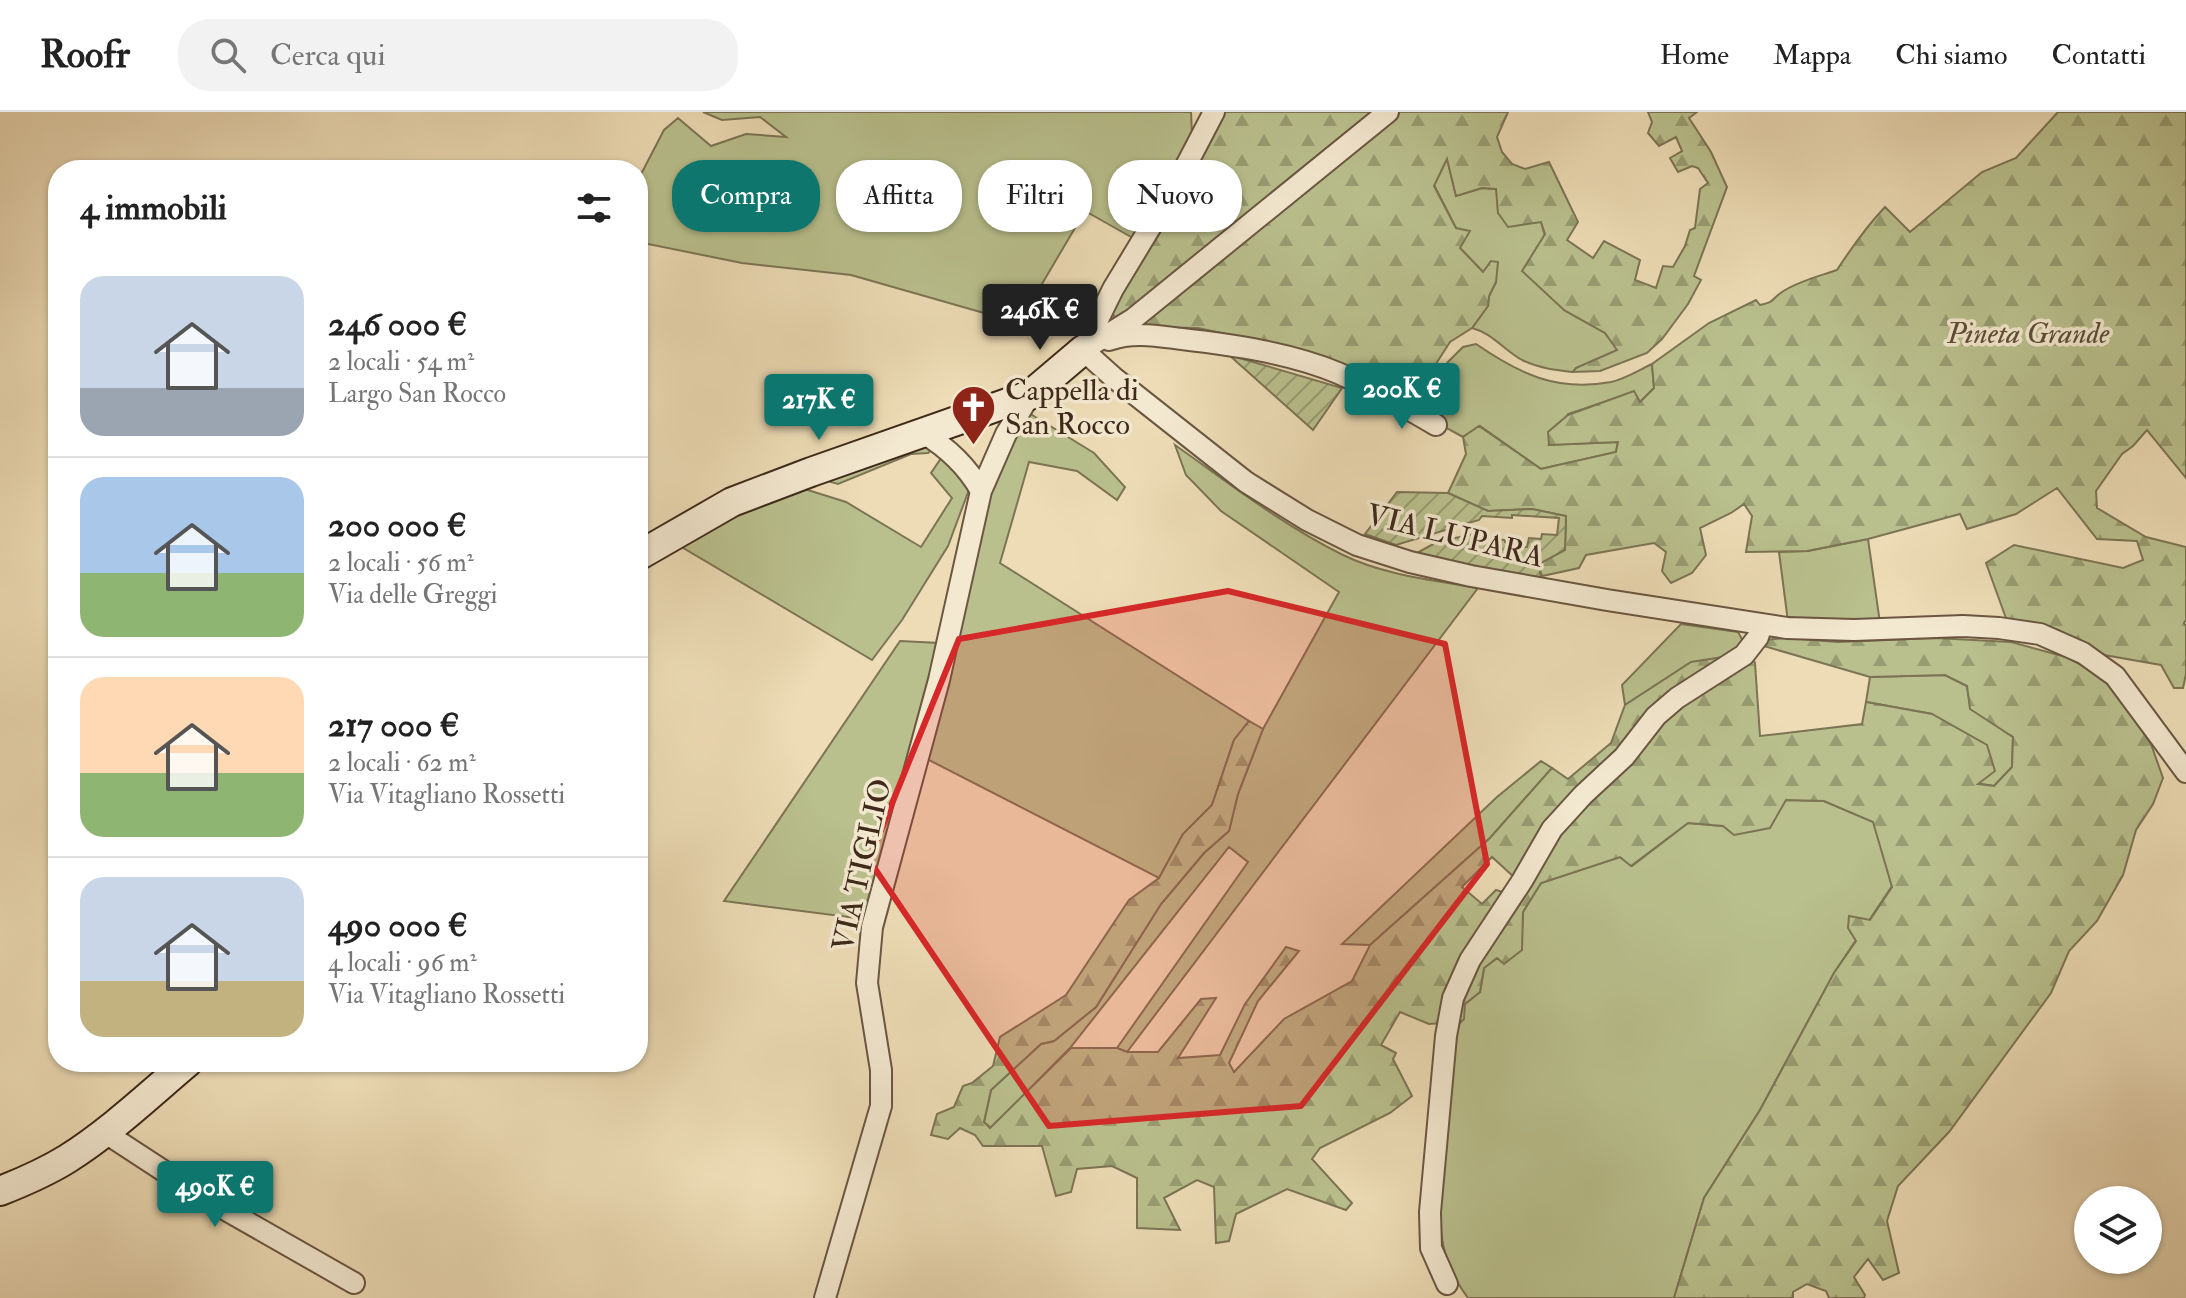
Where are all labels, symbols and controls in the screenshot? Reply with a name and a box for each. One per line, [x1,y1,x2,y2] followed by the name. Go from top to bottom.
[178,19,738,91] search box
[40,31,130,79] text: Roofr
[206,33,250,77] icon: search
[270,37,385,74] text: Cerca qui
[1660,38,1729,73] text: Home
[1773,38,1851,73] text: Mappa
[1895,38,2008,73] text: Chi siamo
[2052,38,2146,73] text: Contatti
[672,160,820,232] chip: Compra
[836,160,962,232] chip: Affitta
[978,160,1092,232] chip: Filtri
[1108,160,1242,232] chip: Nuovo
[572,186,616,230] icon: filters
[80,187,227,230] text: 4 immobili
[975,284,1105,352] pin: 246K €
[1000,294,1080,326] text: 246K €
[328,303,467,346] text: 246 000 €
[144,308,240,404] icon: home
[1946,315,2110,352] park label: Pineta Grande
[328,346,474,378] text: 2 locali · 54 m²
[1337,363,1467,431] pin: 200K €
[1005,372,1139,443] place label: Cappella di San Rocco
[1363,373,1441,405] text: 200K €
[754,374,884,442] pin: 217K €
[328,378,506,410] text: Largo San Rocco
[950,383,998,446] church icon: Cappella di San Rocco
[782,384,856,416] text: 217K €
[1363,496,1547,576] street label: VIA LUPARA
[328,504,467,547] text: 200 000 €
[144,509,240,605] icon: home
[328,547,474,579] text: 2 locali · 56 m²
[328,579,497,611] text: Via delle Greggi
[328,704,459,747] text: 217 000 €
[144,709,240,805] icon: home
[328,747,476,779] text: 2 locali · 62 m²
[824,775,900,955] street label: VIA TIGLIO
[328,779,565,811] text: Via Vitagliano Rossetti
[328,904,468,947] text: 490 000 €
[144,909,240,1005] icon: home
[328,947,477,979] text: 4 locali · 96 m²
[328,979,565,1011] text: Via Vitagliano Rossetti
[150,1161,280,1229] pin: 490K €
[175,1171,255,1203] text: 490K €
[2074,1186,2162,1274] map controls
[2074,1186,2162,1274] button: layers

